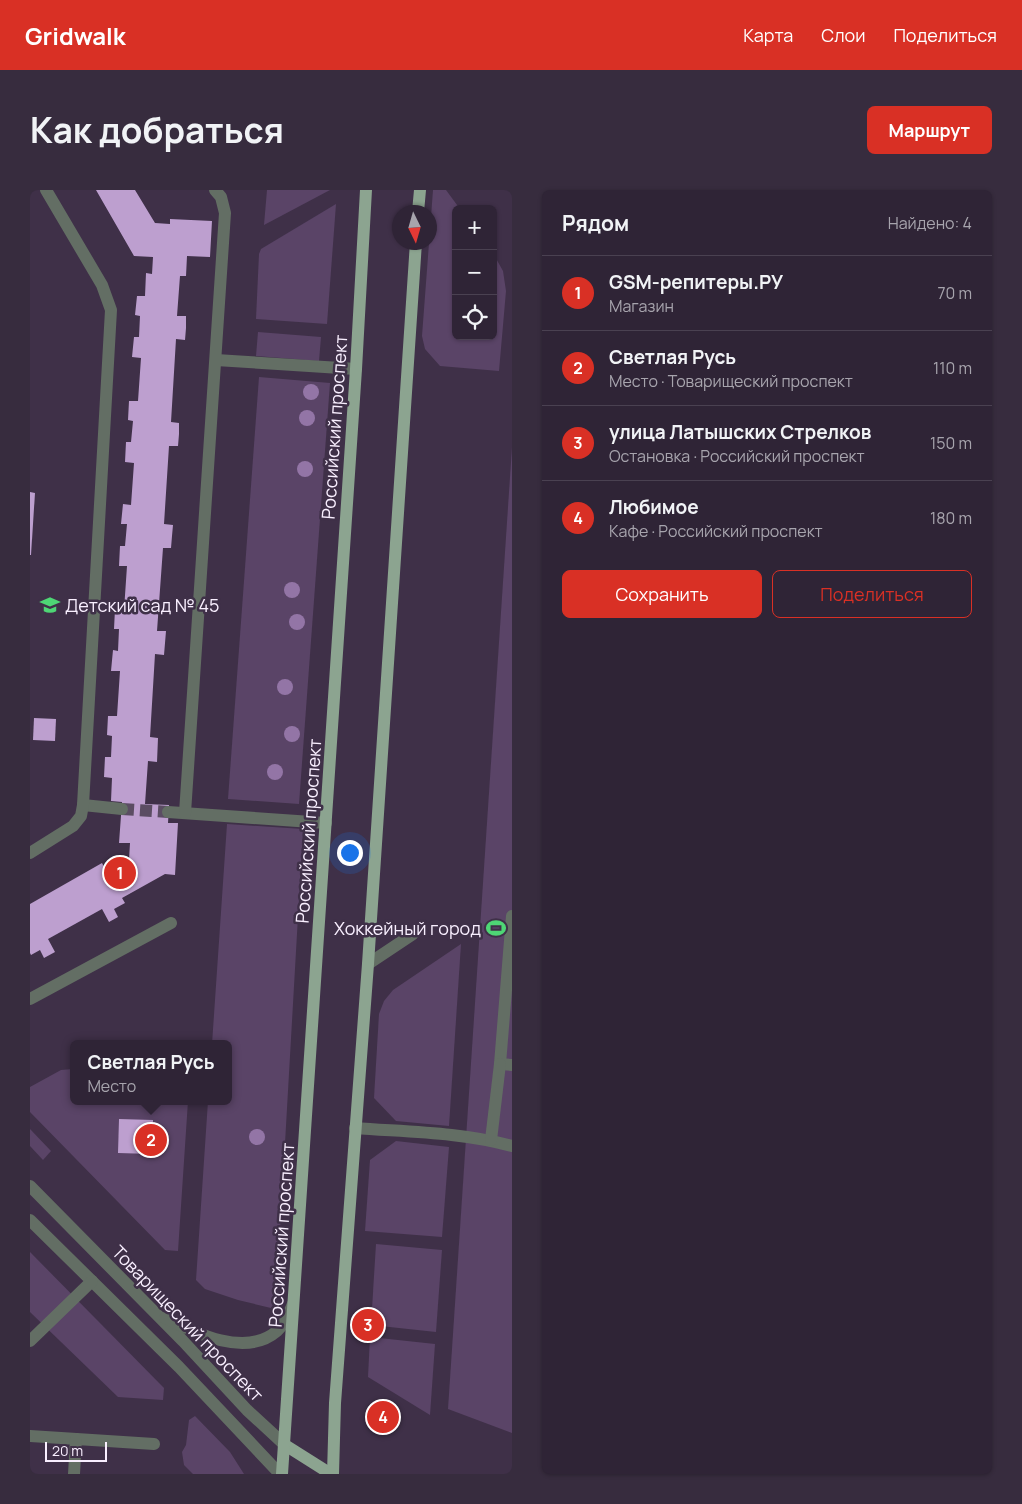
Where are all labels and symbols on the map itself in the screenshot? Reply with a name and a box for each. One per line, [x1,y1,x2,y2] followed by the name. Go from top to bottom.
[392,205,437,250] north arrow
[316,334,352,520] street label: Российский проспект
[65,593,219,617] place label: Детский сад № 45
[39,594,61,616] school or university icon: Детский сад № 45
[290,738,326,924] street label: Российский проспект
[337,840,363,866] your location
[104,854,136,892] pin: 1
[334,916,481,940] place label: Хоккейный город
[485,917,507,939] sports icon: Хоккейный город
[135,1121,167,1159] pin: 2
[263,1142,299,1328] street label: Российский проспект
[107,1240,269,1406] street label: Товарищеский проспект
[352,1306,384,1344] pin: 3
[367,1398,399,1436] pin: 4
[45,1439,108,1462] scale bar

